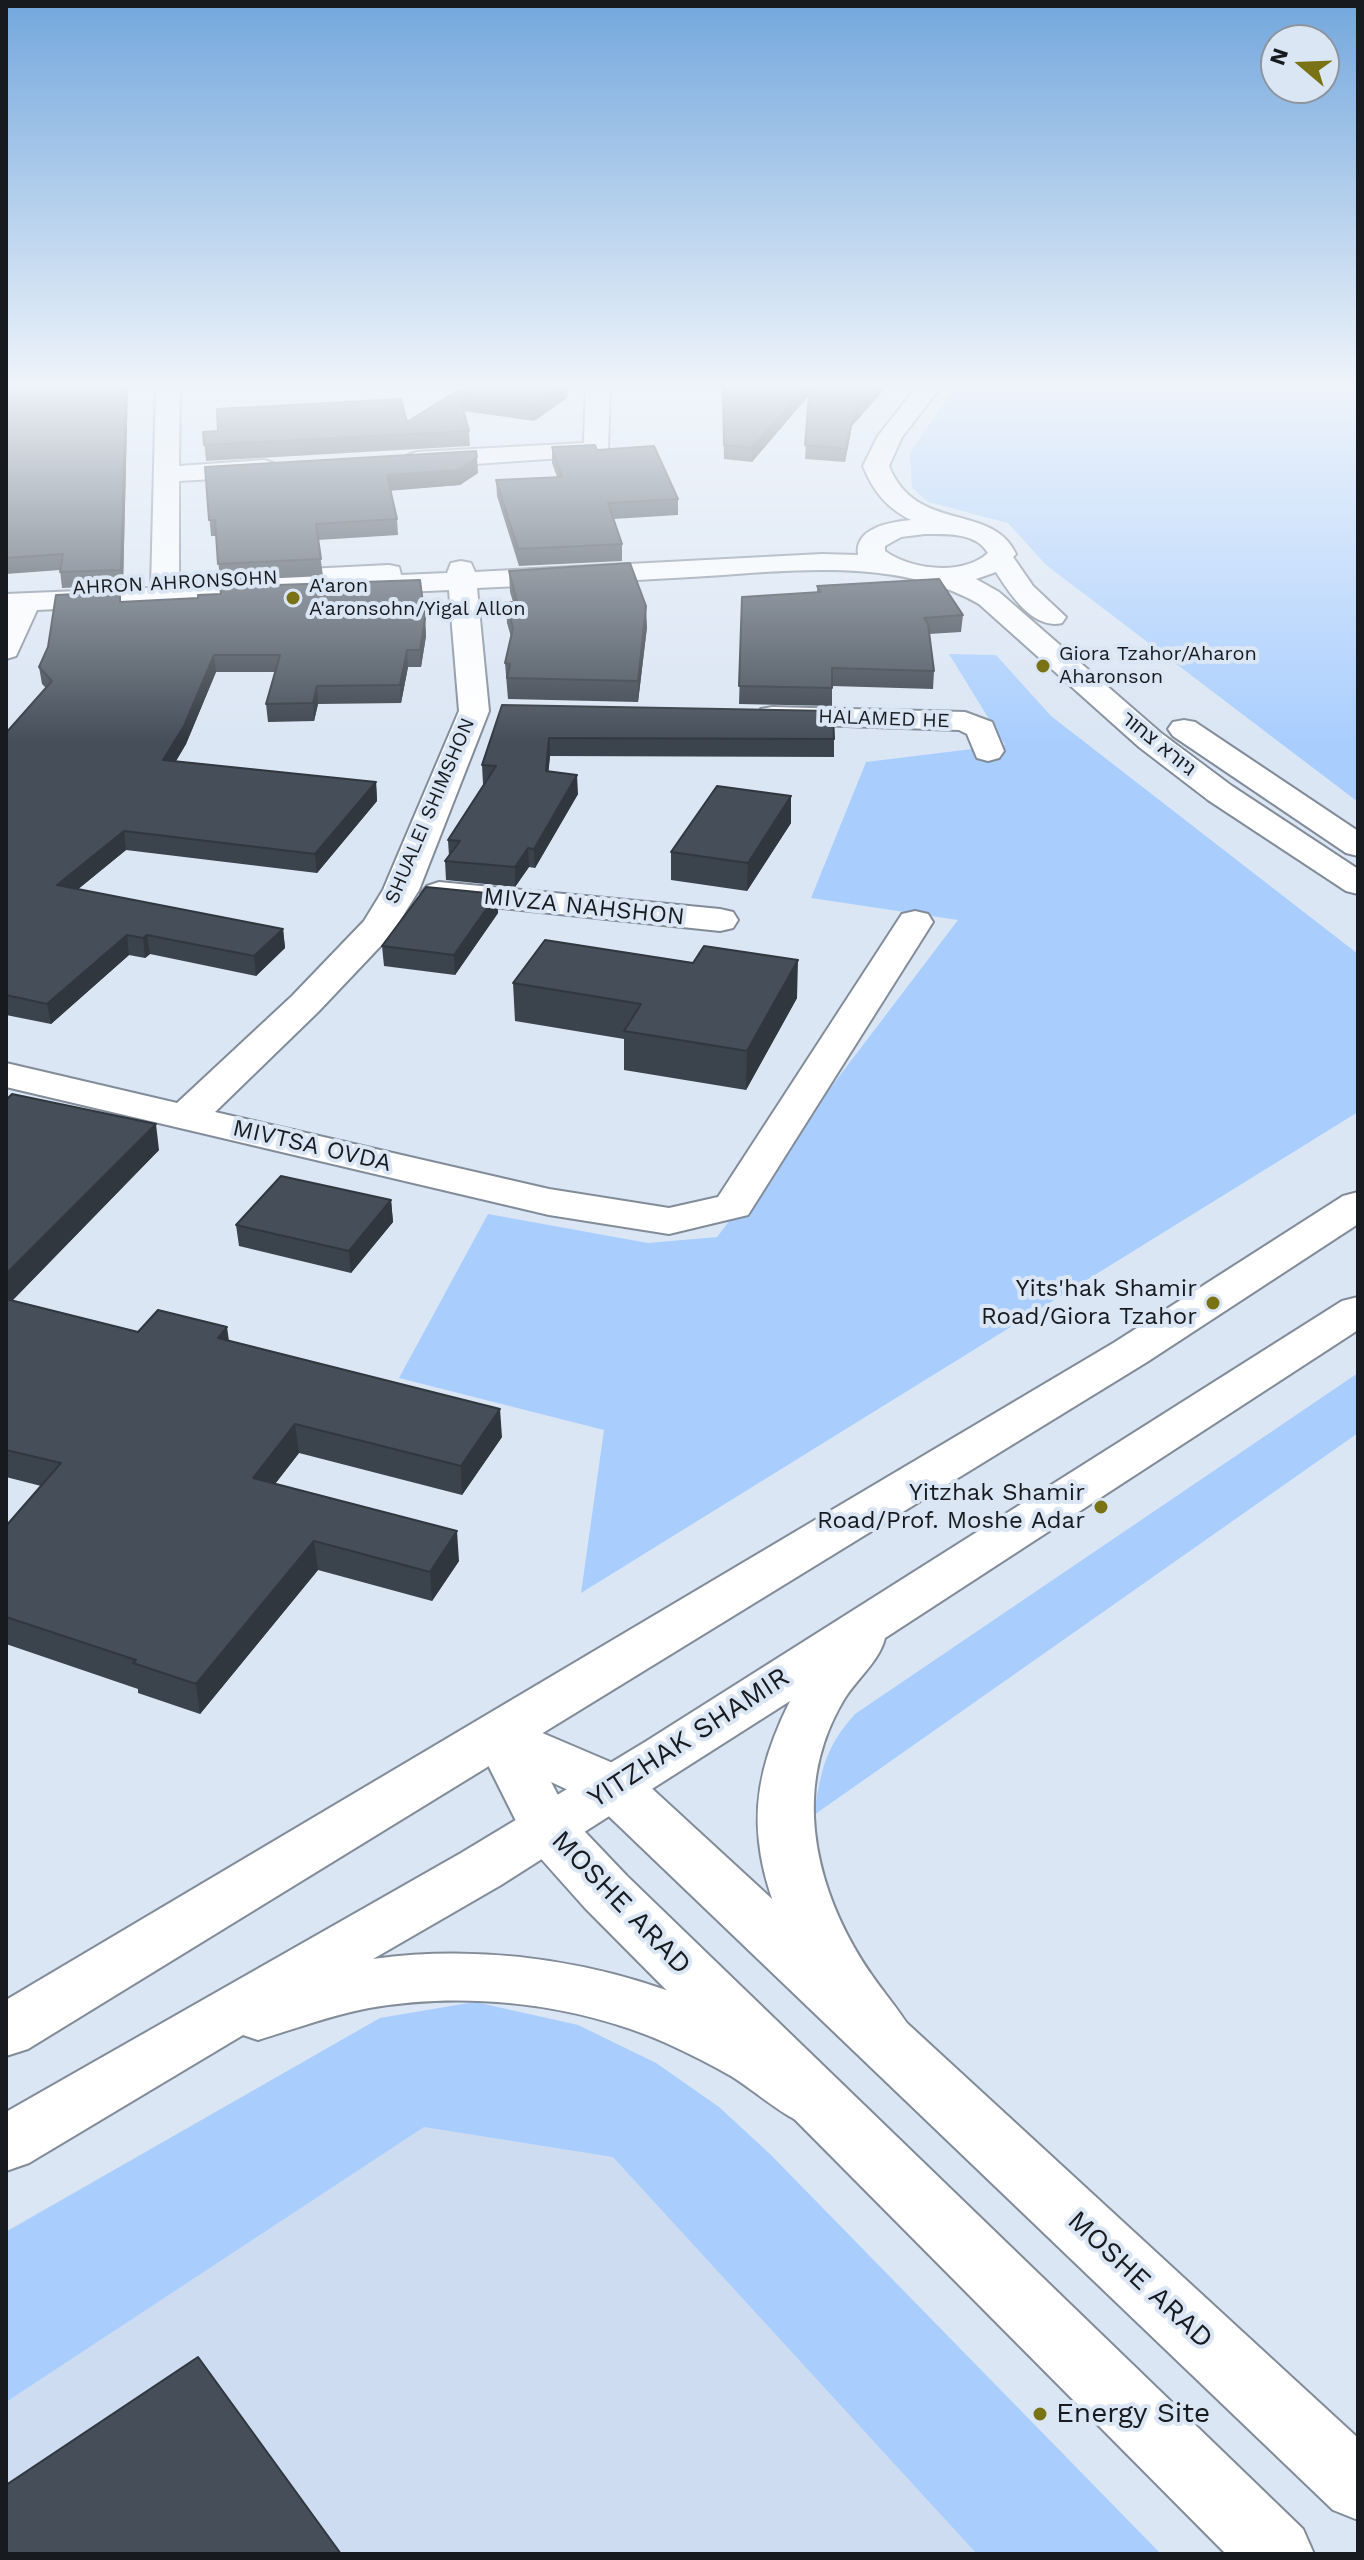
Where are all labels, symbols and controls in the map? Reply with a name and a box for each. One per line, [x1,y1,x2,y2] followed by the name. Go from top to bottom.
[1260,24,1340,104] north arrow
[1264,45,1293,68] text: N
[72,566,278,600] street label: AHRON AHRONSOHN
[309,574,526,621] place label: A'aron A'aronsohn/Yigal Allon
[284,589,302,607] marker: A'aron A'aronsohn/Yigal Allon
[1059,642,1257,689] place label: Giora Tzahor/Aharon Aharonson
[1034,657,1052,675] marker: Giora Tzahor/Aharon Aharonson
[818,705,950,733] street label: HALAMED HE
[1116,707,1200,781] street label: גיורא צחור
[380,714,480,908] street label: SHUALEI SHIMSHON
[482,882,686,932] street label: MIVZA NAHSHON
[230,1114,394,1178] street label: MIVTSA OVDA
[981,1275,1197,1331] place label: Yits'hak Shamir Road/Giora Tzahor
[1204,1294,1222,1312] marker: Yits'hak Shamir Road/Giora Tzahor
[817,1479,1085,1535] place label: Yitzhak Shamir Road/Prof. Moshe Adar
[1092,1498,1110,1516] marker: Yitzhak Shamir Road/Prof. Moshe Adar
[582,1660,796,1816] street label: YITZHAK SHAMIR
[544,1824,698,1982] street label: MOSHE ARAD
[1060,2204,1220,2356] street label: MOSHE ARAD
[1056,2397,1210,2431] place label: Energy Site
[1031,2405,1049,2423] marker: Energy Site

